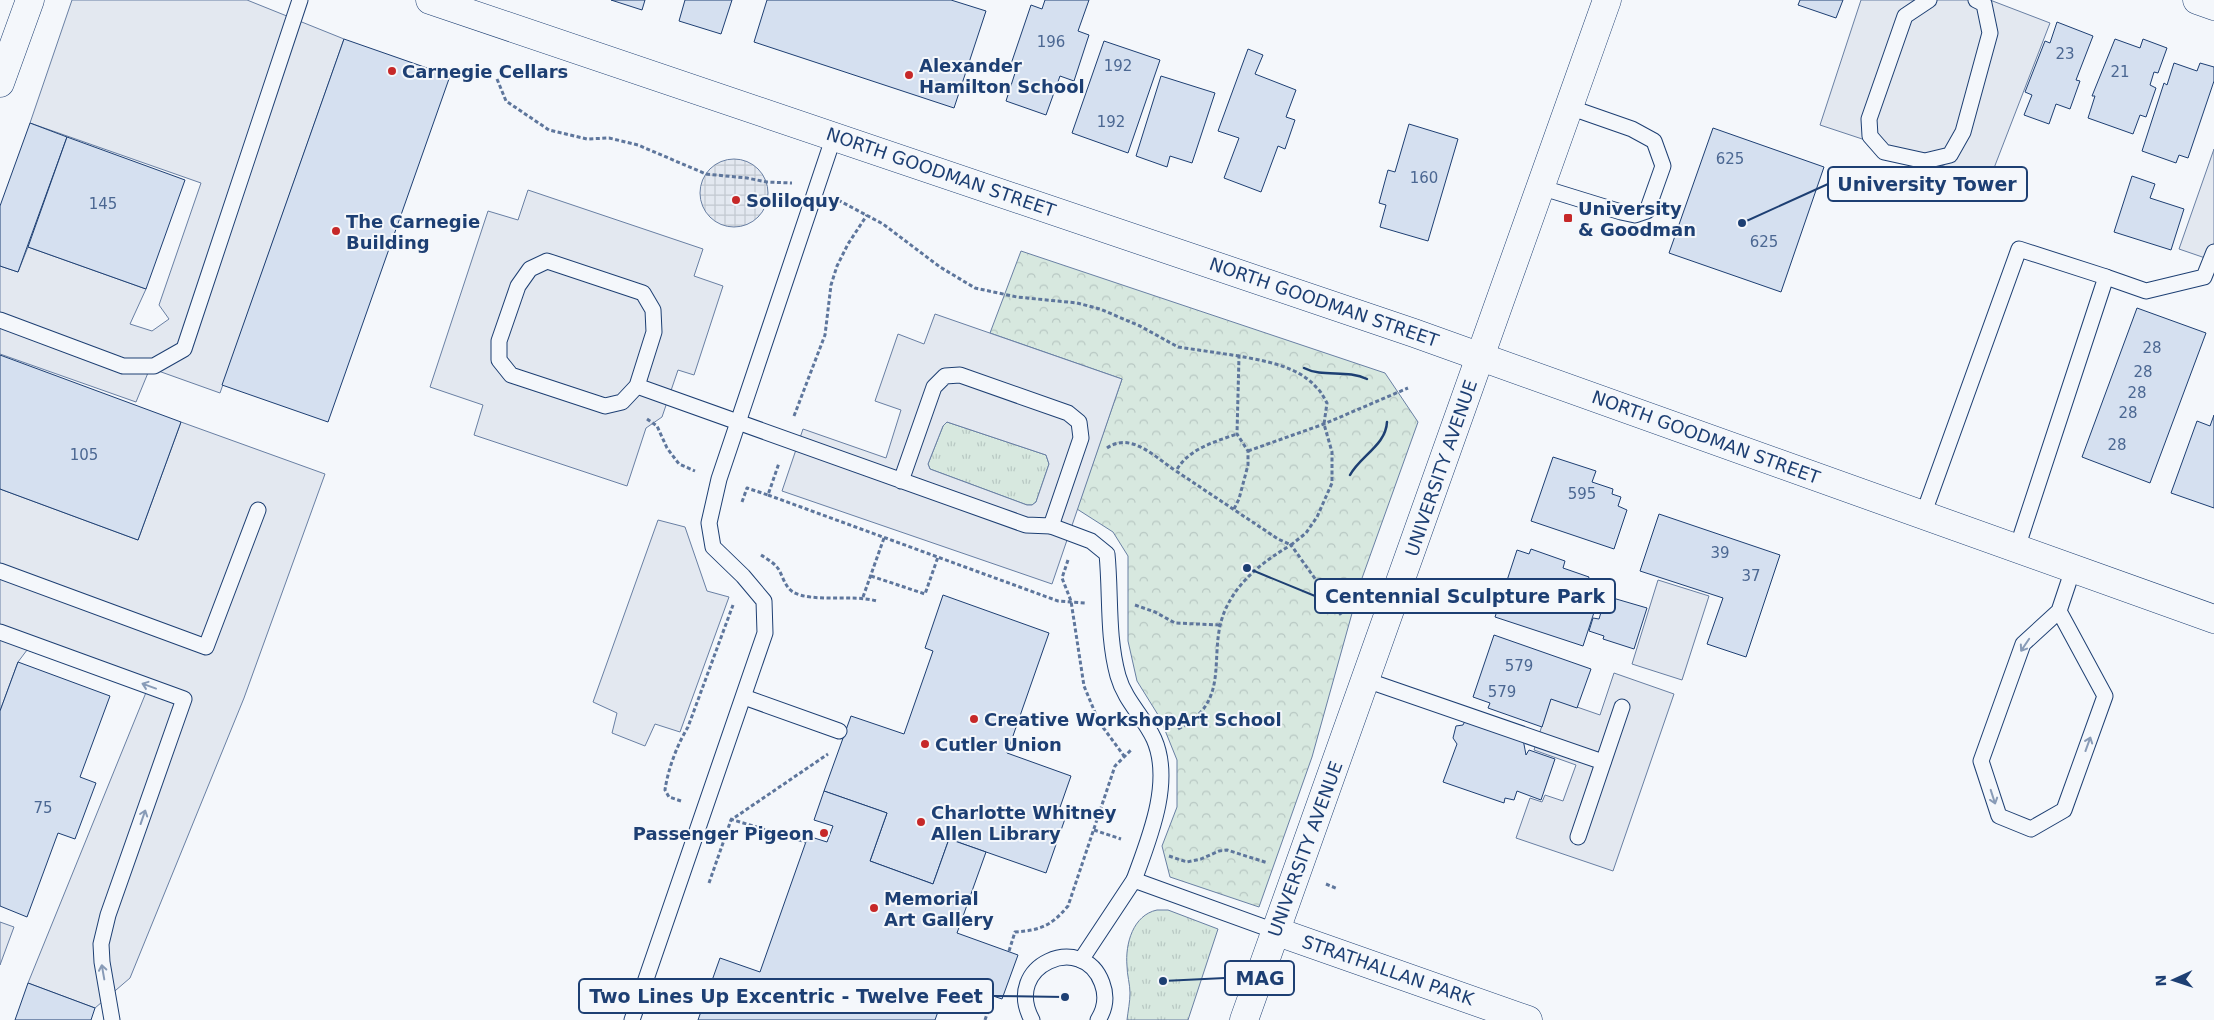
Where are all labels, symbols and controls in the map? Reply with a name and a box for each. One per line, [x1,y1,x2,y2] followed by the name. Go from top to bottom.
[1037,33,1065,51] house number: 196
[2055,45,2075,63] house number: 23
[919,55,1085,97] place label: Alexander Hamilton School
[1104,57,1132,75] house number: 192
[402,61,568,82] place label: Carnegie Cellars
[2110,63,2130,81] house number: 21
[386,65,398,77] marker: Carnegie Cellars
[903,69,915,81] marker: Alexander Hamilton School
[1097,113,1125,131] house number: 192
[824,123,1059,221] street label: NORTH GOODMAN STREET
[1716,150,1744,168] house number: 625
[1828,167,2027,201] callout: University Tower
[1410,169,1438,187] house number: 160
[1837,173,2017,195] text: University Tower
[746,190,840,211] place label: Soliloquy
[730,194,742,206] marker: Soliloquy
[89,195,117,213] house number: 145
[1578,198,1696,240] place label: University & Goodman
[346,211,480,253] place label: The Carnegie Building
[1562,212,1574,224] marker: University & Goodman
[330,225,342,237] marker: The Carnegie Building
[1750,233,1778,251] house number: 625
[1207,253,1442,351] street label: NORTH GOODMAN STREET
[2142,339,2162,357] house number: 28
[2133,363,2153,381] house number: 28
[1401,377,1481,559] street label: UNIVERSITY AVENUE
[2127,384,2147,402] house number: 28
[1589,386,1824,488] street label: NORTH GOODMAN STREET
[2118,404,2138,422] house number: 28
[2107,436,2127,454] house number: 28
[70,446,98,464] house number: 105
[1568,485,1596,503] house number: 595
[1710,544,1730,562] house number: 39
[1741,567,1761,585] house number: 37
[1315,579,1615,613] callout: Centennial Sculpture Park
[1325,585,1605,607] text: Centennial Sculpture Park
[2020,638,2030,652] one-way arrow
[1505,657,1533,675] house number: 579
[142,681,157,690] one-way arrow
[1488,683,1516,701] house number: 579
[984,709,1282,730] place label: Creative WorkshopArt School
[968,713,980,725] marker: Creative WorkshopArt School
[935,734,1062,755] place label: Cutler Union
[2084,737,2093,752] one-way arrow
[919,738,931,750] marker: Cutler Union
[1263,758,1347,940] street label: UNIVERSITY AVENUE
[1989,789,1998,805] one-way arrow
[33,799,53,817] house number: 75
[931,802,1117,844] place label: Charlotte Whitney Allen Library
[139,810,148,825] one-way arrow
[915,816,927,828] marker: Charlotte Whitney Allen Library
[633,823,814,844] place label: Passenger Pigeon
[818,827,830,839] marker: Passenger Pigeon
[884,888,994,930] place label: Memorial Art Gallery
[868,902,880,914] marker: Memorial Art Gallery
[1299,931,1478,1010] street label: STRATHALLAN PARK
[2149,955,2199,1005] north arrow
[1225,961,1294,995] callout: MAG
[98,964,108,980] one-way arrow
[1235,967,1285,989] text: MAG
[2153,974,2169,987] text: N
[579,979,993,1013] callout: Two Lines Up Excentric - Twelve Feet
[589,985,983,1007] text: Two Lines Up Excentric - Twelve Feet

